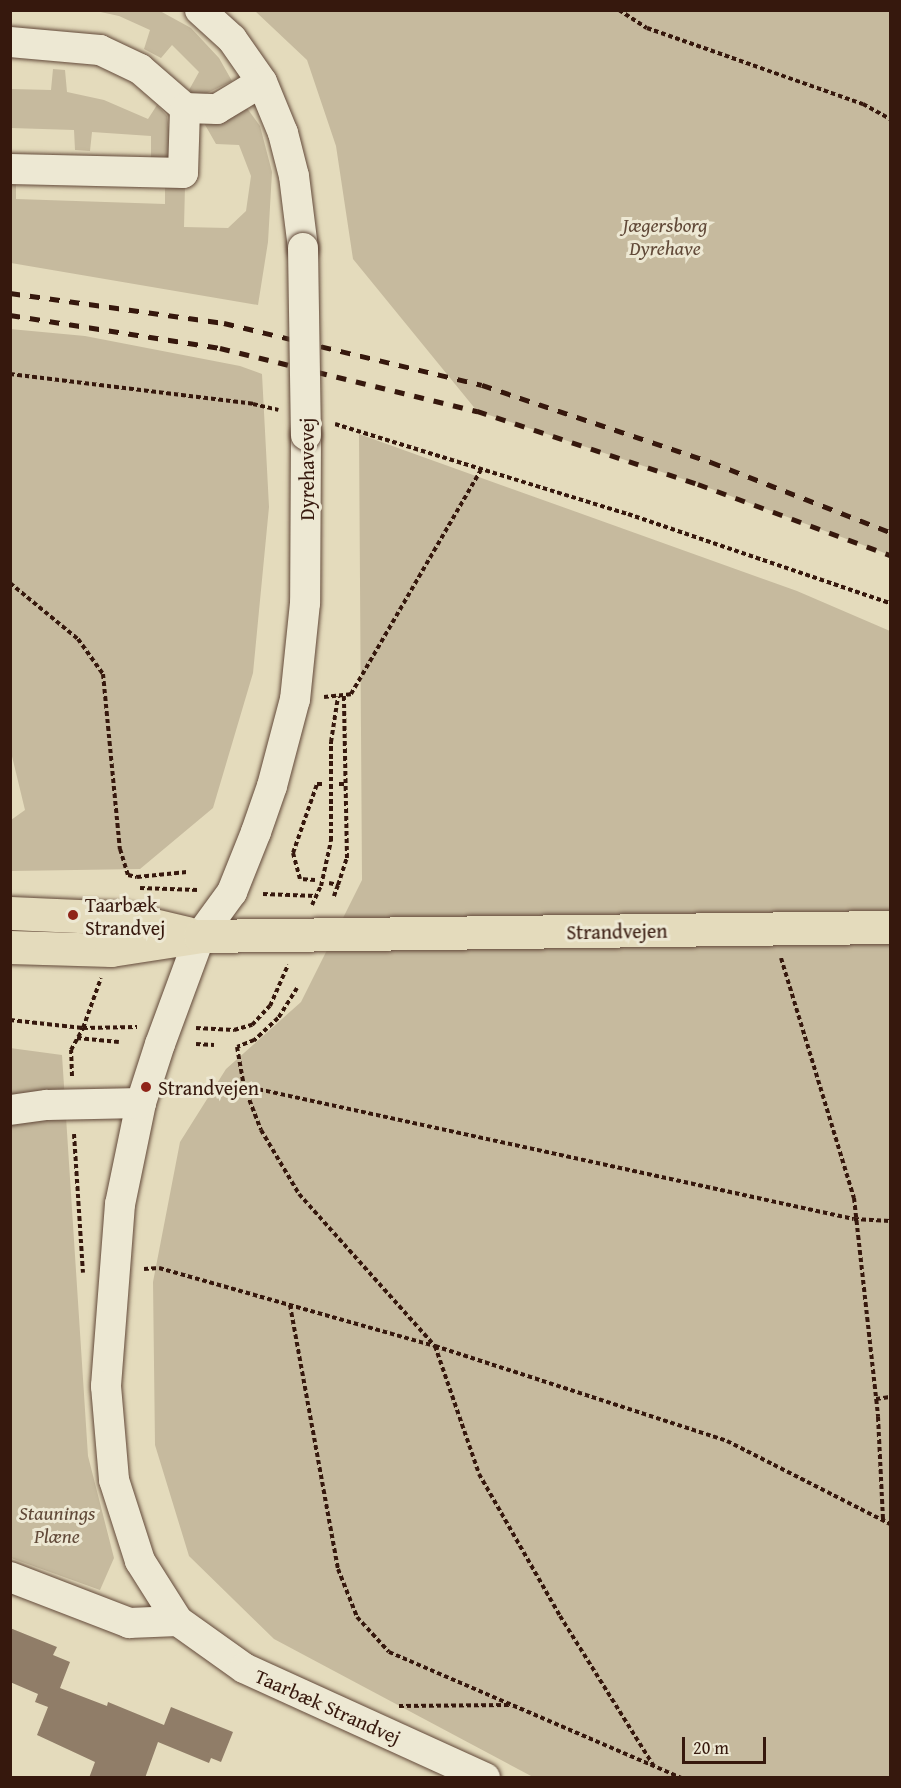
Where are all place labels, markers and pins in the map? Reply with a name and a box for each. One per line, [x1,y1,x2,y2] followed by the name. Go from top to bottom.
[85,892,165,939] place label: Taarbæk Strandvej
[66,908,80,922] marker: Taarbæk Strandvej
[158,1075,259,1099] place label: Strandvejen
[139,1080,153,1094] marker: Strandvejen

